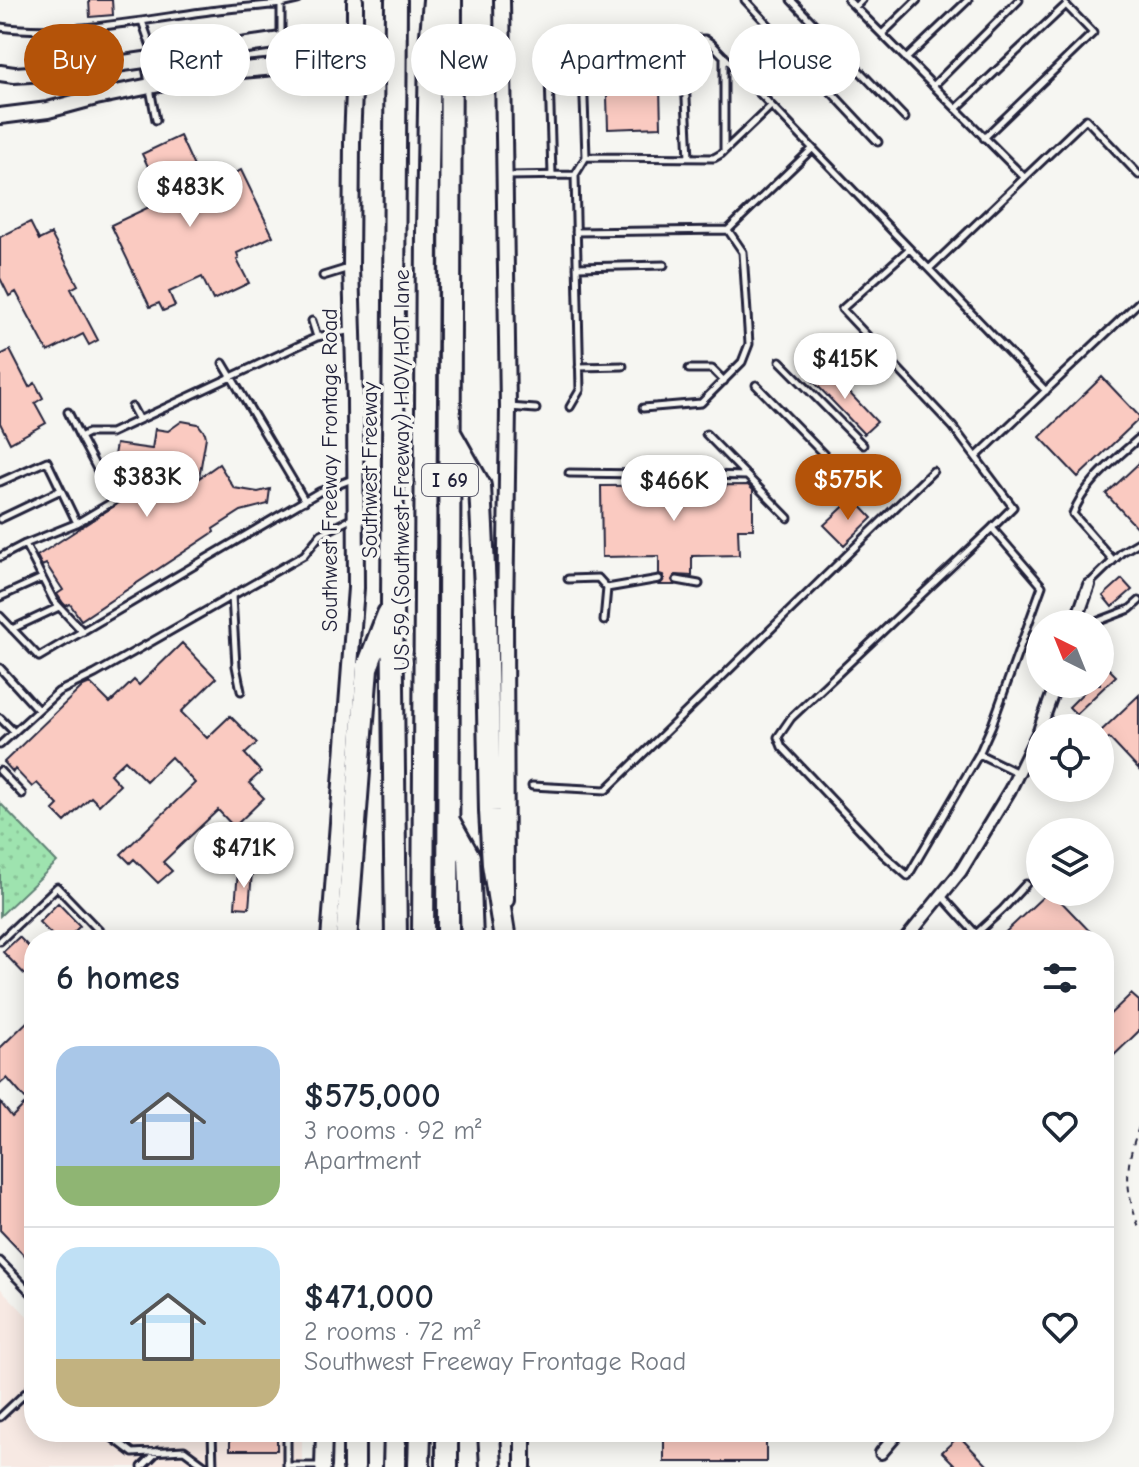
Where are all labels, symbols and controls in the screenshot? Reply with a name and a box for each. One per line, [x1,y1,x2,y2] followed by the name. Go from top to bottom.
[24,24,124,96] chip: Buy
[140,24,250,96] chip: Rent
[266,24,395,96] chip: Filters
[411,24,516,96] chip: New
[532,24,713,96] chip: Apartment
[729,24,860,96] chip: House
[134,161,246,229] pin: $483K
[156,172,224,202] text: $483K
[389,269,415,671] street label: US 59 (Southwest Freeway) HOV/HOT lane
[317,308,343,632] street label: Southwest Freeway Frontage Road
[789,333,901,401] pin: $415K
[812,344,878,374] text: $415K
[357,381,383,558] street label: Southwest Freeway
[91,451,203,519] pin: $383K
[792,454,904,522] pin: $575K
[618,455,730,523] pin: $466K
[112,462,182,492] text: $383K
[422,464,478,496] road number: I 69
[813,465,883,495] text: $575K
[639,466,709,496] text: $466K
[1026,610,1114,698] north arrow
[1026,610,1114,906] map controls
[1026,714,1114,802] button: locate
[1026,818,1114,906] button: layers
[188,822,300,890] pin: $471K
[212,833,276,863] text: $471K
[1038,956,1082,1000] icon: filters
[56,958,180,998] text: 6 homes
[304,1076,441,1116] text: $575,000
[120,1078,216,1174] icon: home
[1038,1104,1082,1148] icon: heart
[304,1116,482,1146] text: 3 rooms · 92 m²
[304,1146,420,1176] text: Apartment
[304,1277,434,1317] text: $471,000
[120,1279,216,1375] icon: home
[1038,1305,1082,1349] icon: heart
[304,1317,481,1347] text: 2 rooms · 72 m²
[304,1347,686,1377] text: Southwest Freeway Frontage Road

